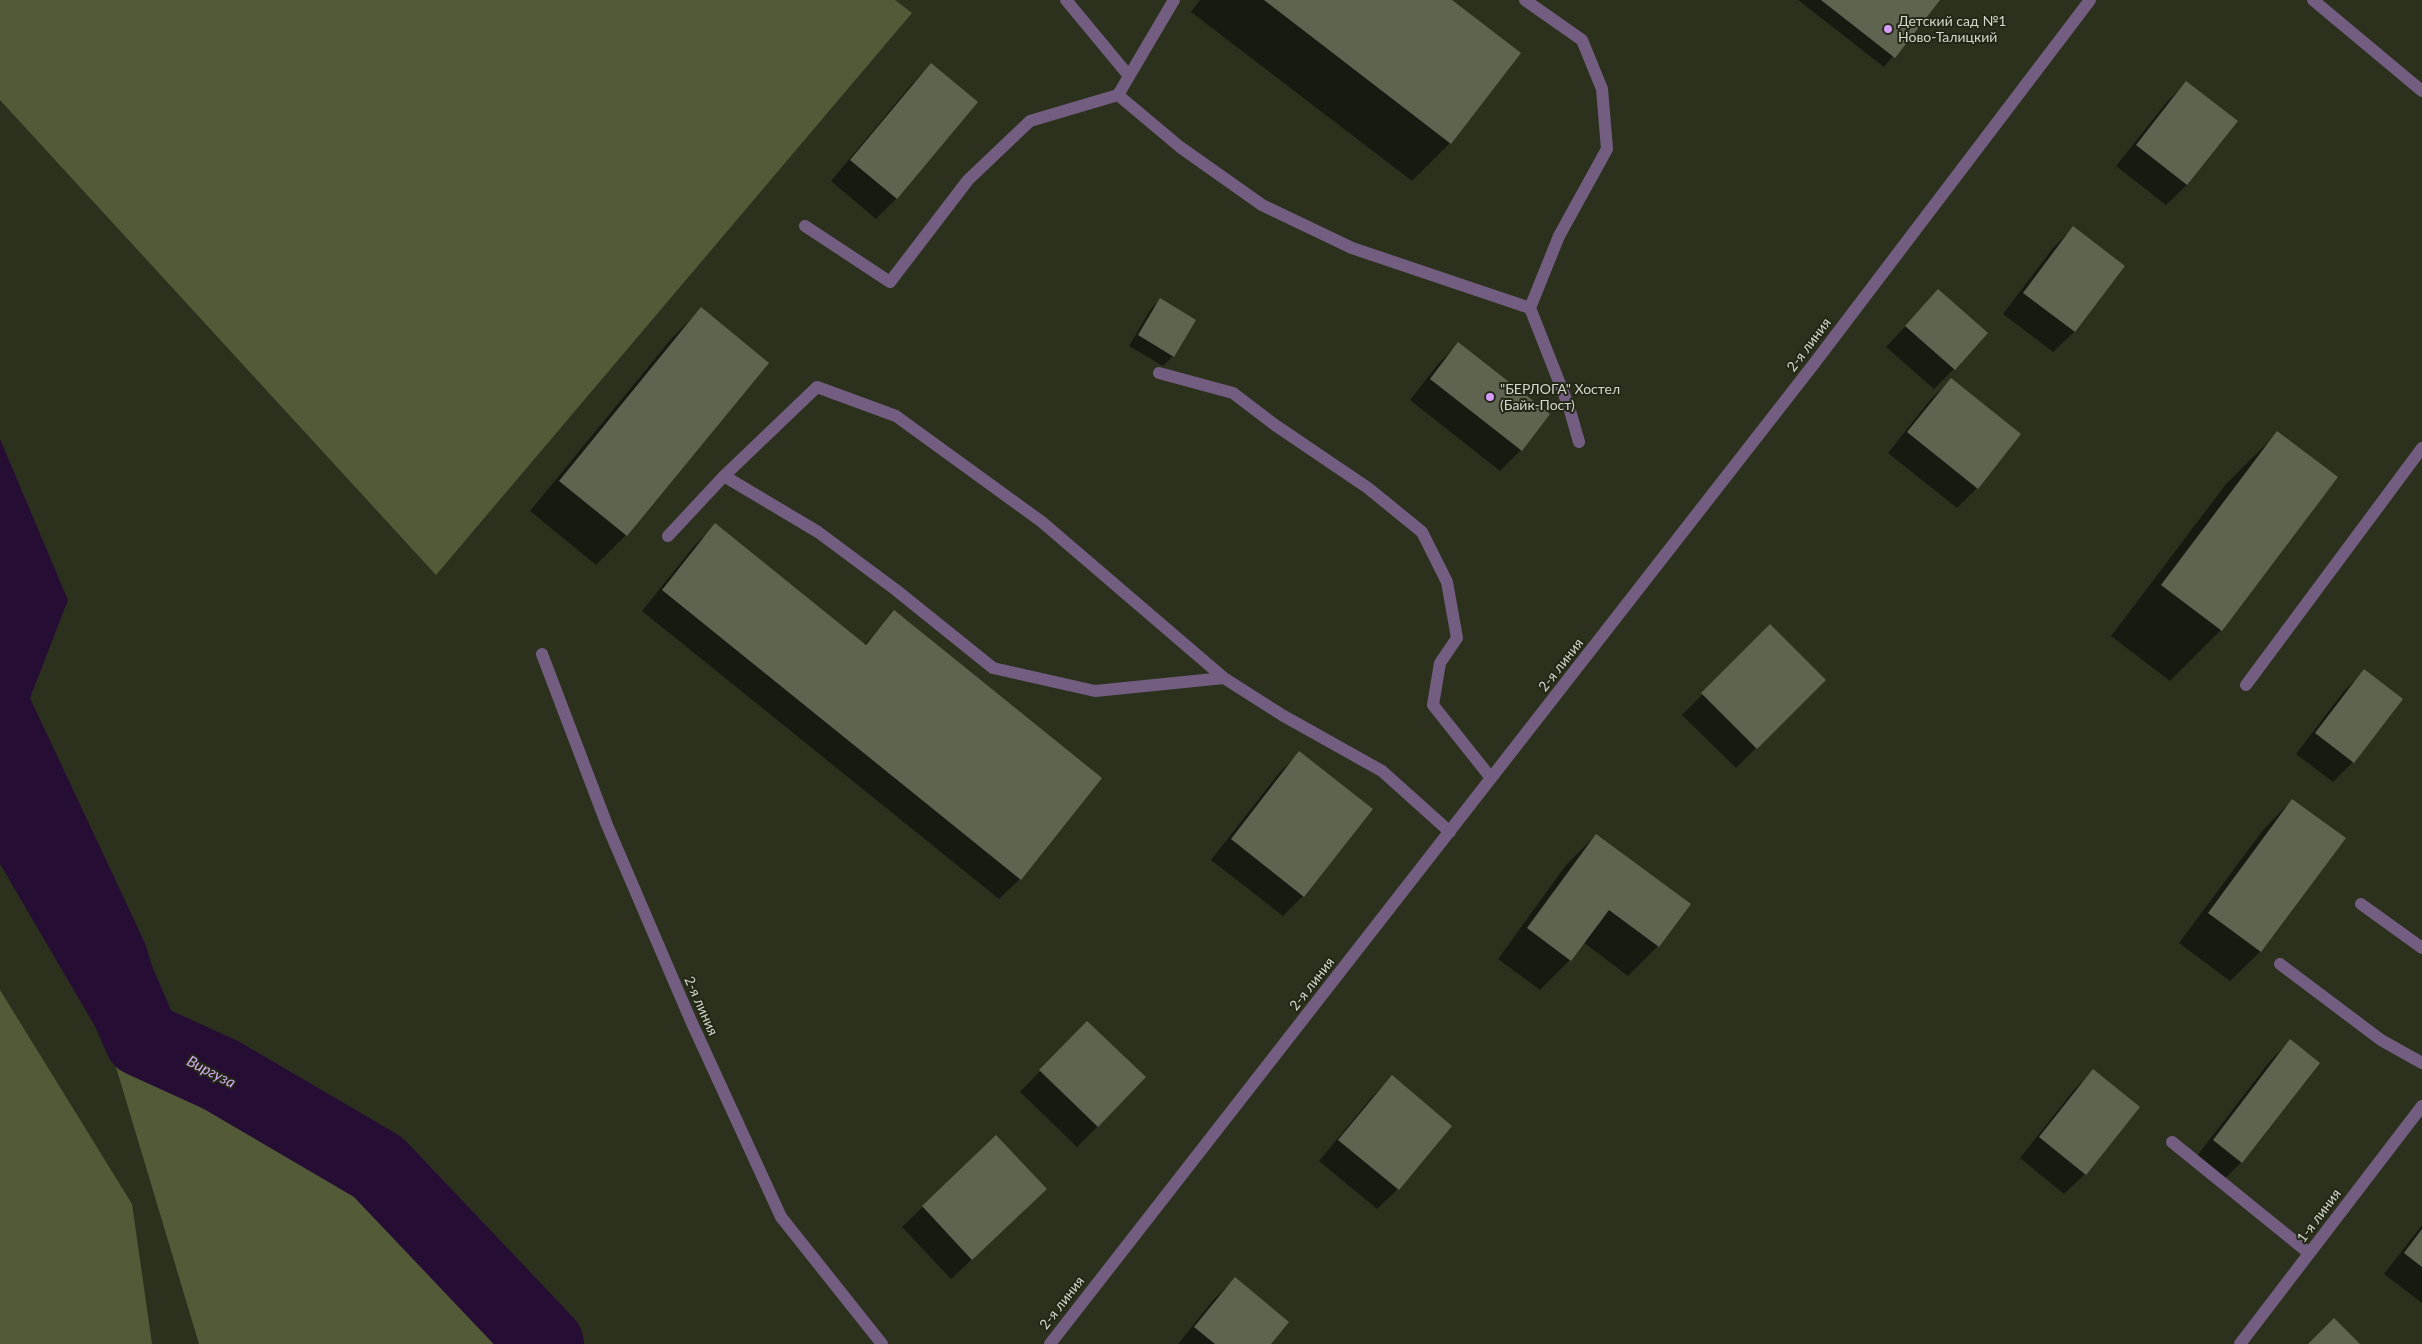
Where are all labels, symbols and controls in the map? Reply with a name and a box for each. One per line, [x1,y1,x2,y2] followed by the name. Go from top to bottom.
[1898,13,2006,46] place label: Детский сад №1 Ново-Талицкий
[1882,23,1894,35] marker: Детский сад №1 Ново-Талицкий
[1783,315,1835,375] street label: 2-я линия
[1500,381,1620,414] place label: "БЕРЛОГА" Хостел (Байк-Пост)
[1484,391,1496,403] marker: "БЕРЛОГА" Хостел (Байк-Пост)
[1535,635,1587,695] street label: 2-я линия
[1286,954,1338,1014] street label: 2-я линия
[681,974,721,1038] street label: 2-я линия
[184,1052,238,1092] water label: Виргуза
[2293,1186,2345,1246] street label: 1-я линия
[1036,1273,1088,1333] street label: 2-я линия

